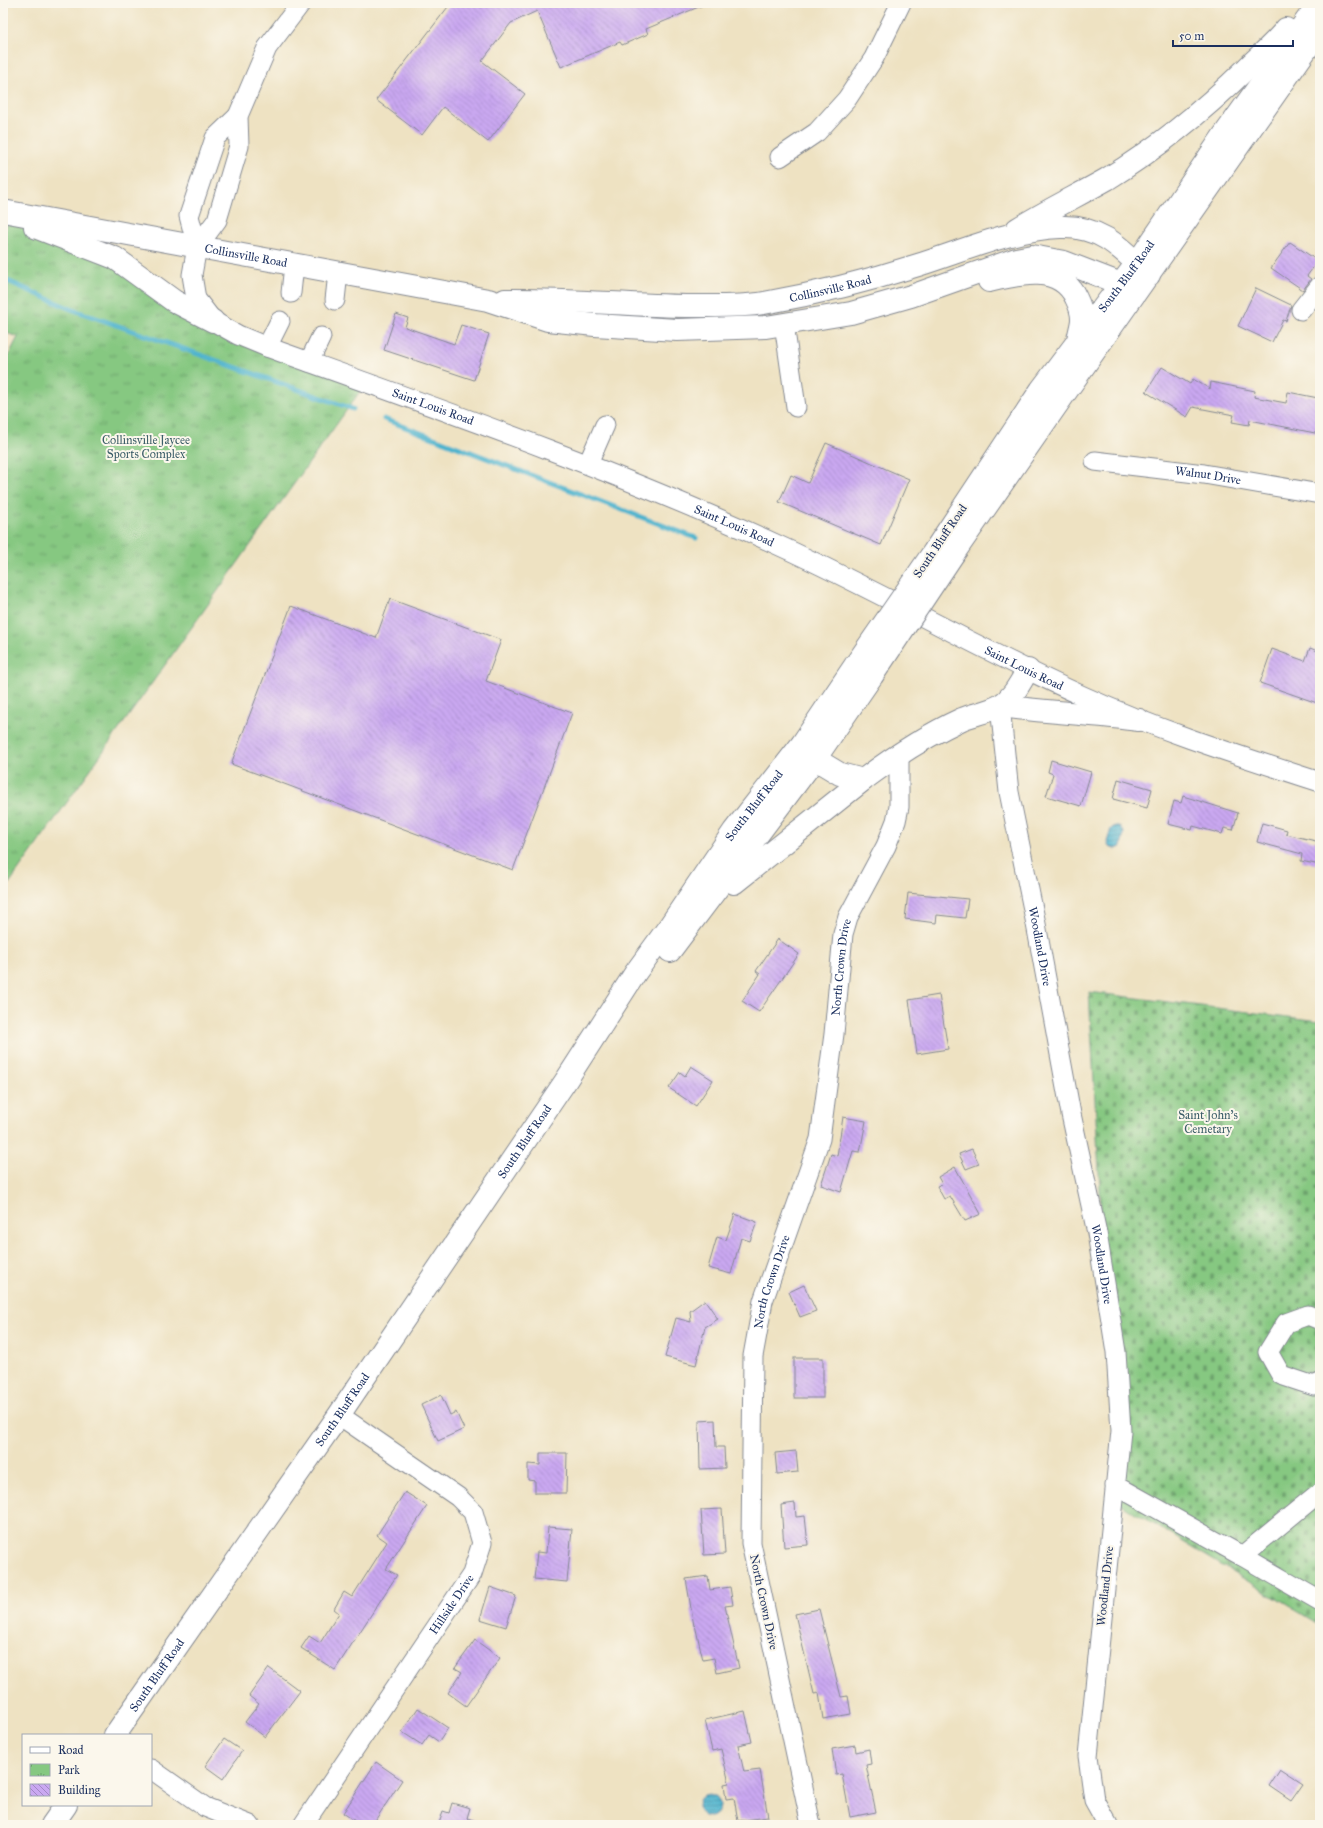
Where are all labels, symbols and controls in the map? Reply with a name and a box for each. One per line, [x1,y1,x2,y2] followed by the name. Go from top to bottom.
[1173,22,1293,48] scale bar
[1179,29,1204,43] text: 50 m
[1095,238,1157,315] street label: South Bluff Road
[203,241,288,270] street label: Collinsville Road
[788,272,873,305] street label: Collinsville Road
[390,385,476,428] street label: Saint Louis Road
[102,433,190,461] park label: Collinsville Jaycee Sports Complex
[1174,464,1242,487] street label: Walnut Drive
[692,502,776,549] street label: Saint Louis Road
[910,502,970,580] street label: South Bluff Road
[982,643,1066,693] street label: Saint Louis Road
[722,767,786,844] street label: South Bluff Road
[1026,906,1054,987] street label: Woodland Drive
[829,917,854,1016] street label: North Crown Drive
[495,1102,554,1181] street label: South Bluff Road
[1178,1108,1238,1136] park label: Saint John's Cemetary
[1088,1223,1115,1305] street label: Woodland Drive
[751,1233,793,1330] street label: North Crown Drive
[312,1370,372,1449] street label: South Bluff Road
[1094,1545,1116,1627] street label: Woodland Drive
[747,1553,781,1651] street label: North Crown Drive
[426,1572,477,1637] street label: Hillside Drive
[127,1636,187,1714] street label: South Bluff Road
[22,1734,152,1806] legend
[58,1743,84,1757] text: Road
[58,1763,80,1777] text: Park
[58,1783,101,1798] text: Building

